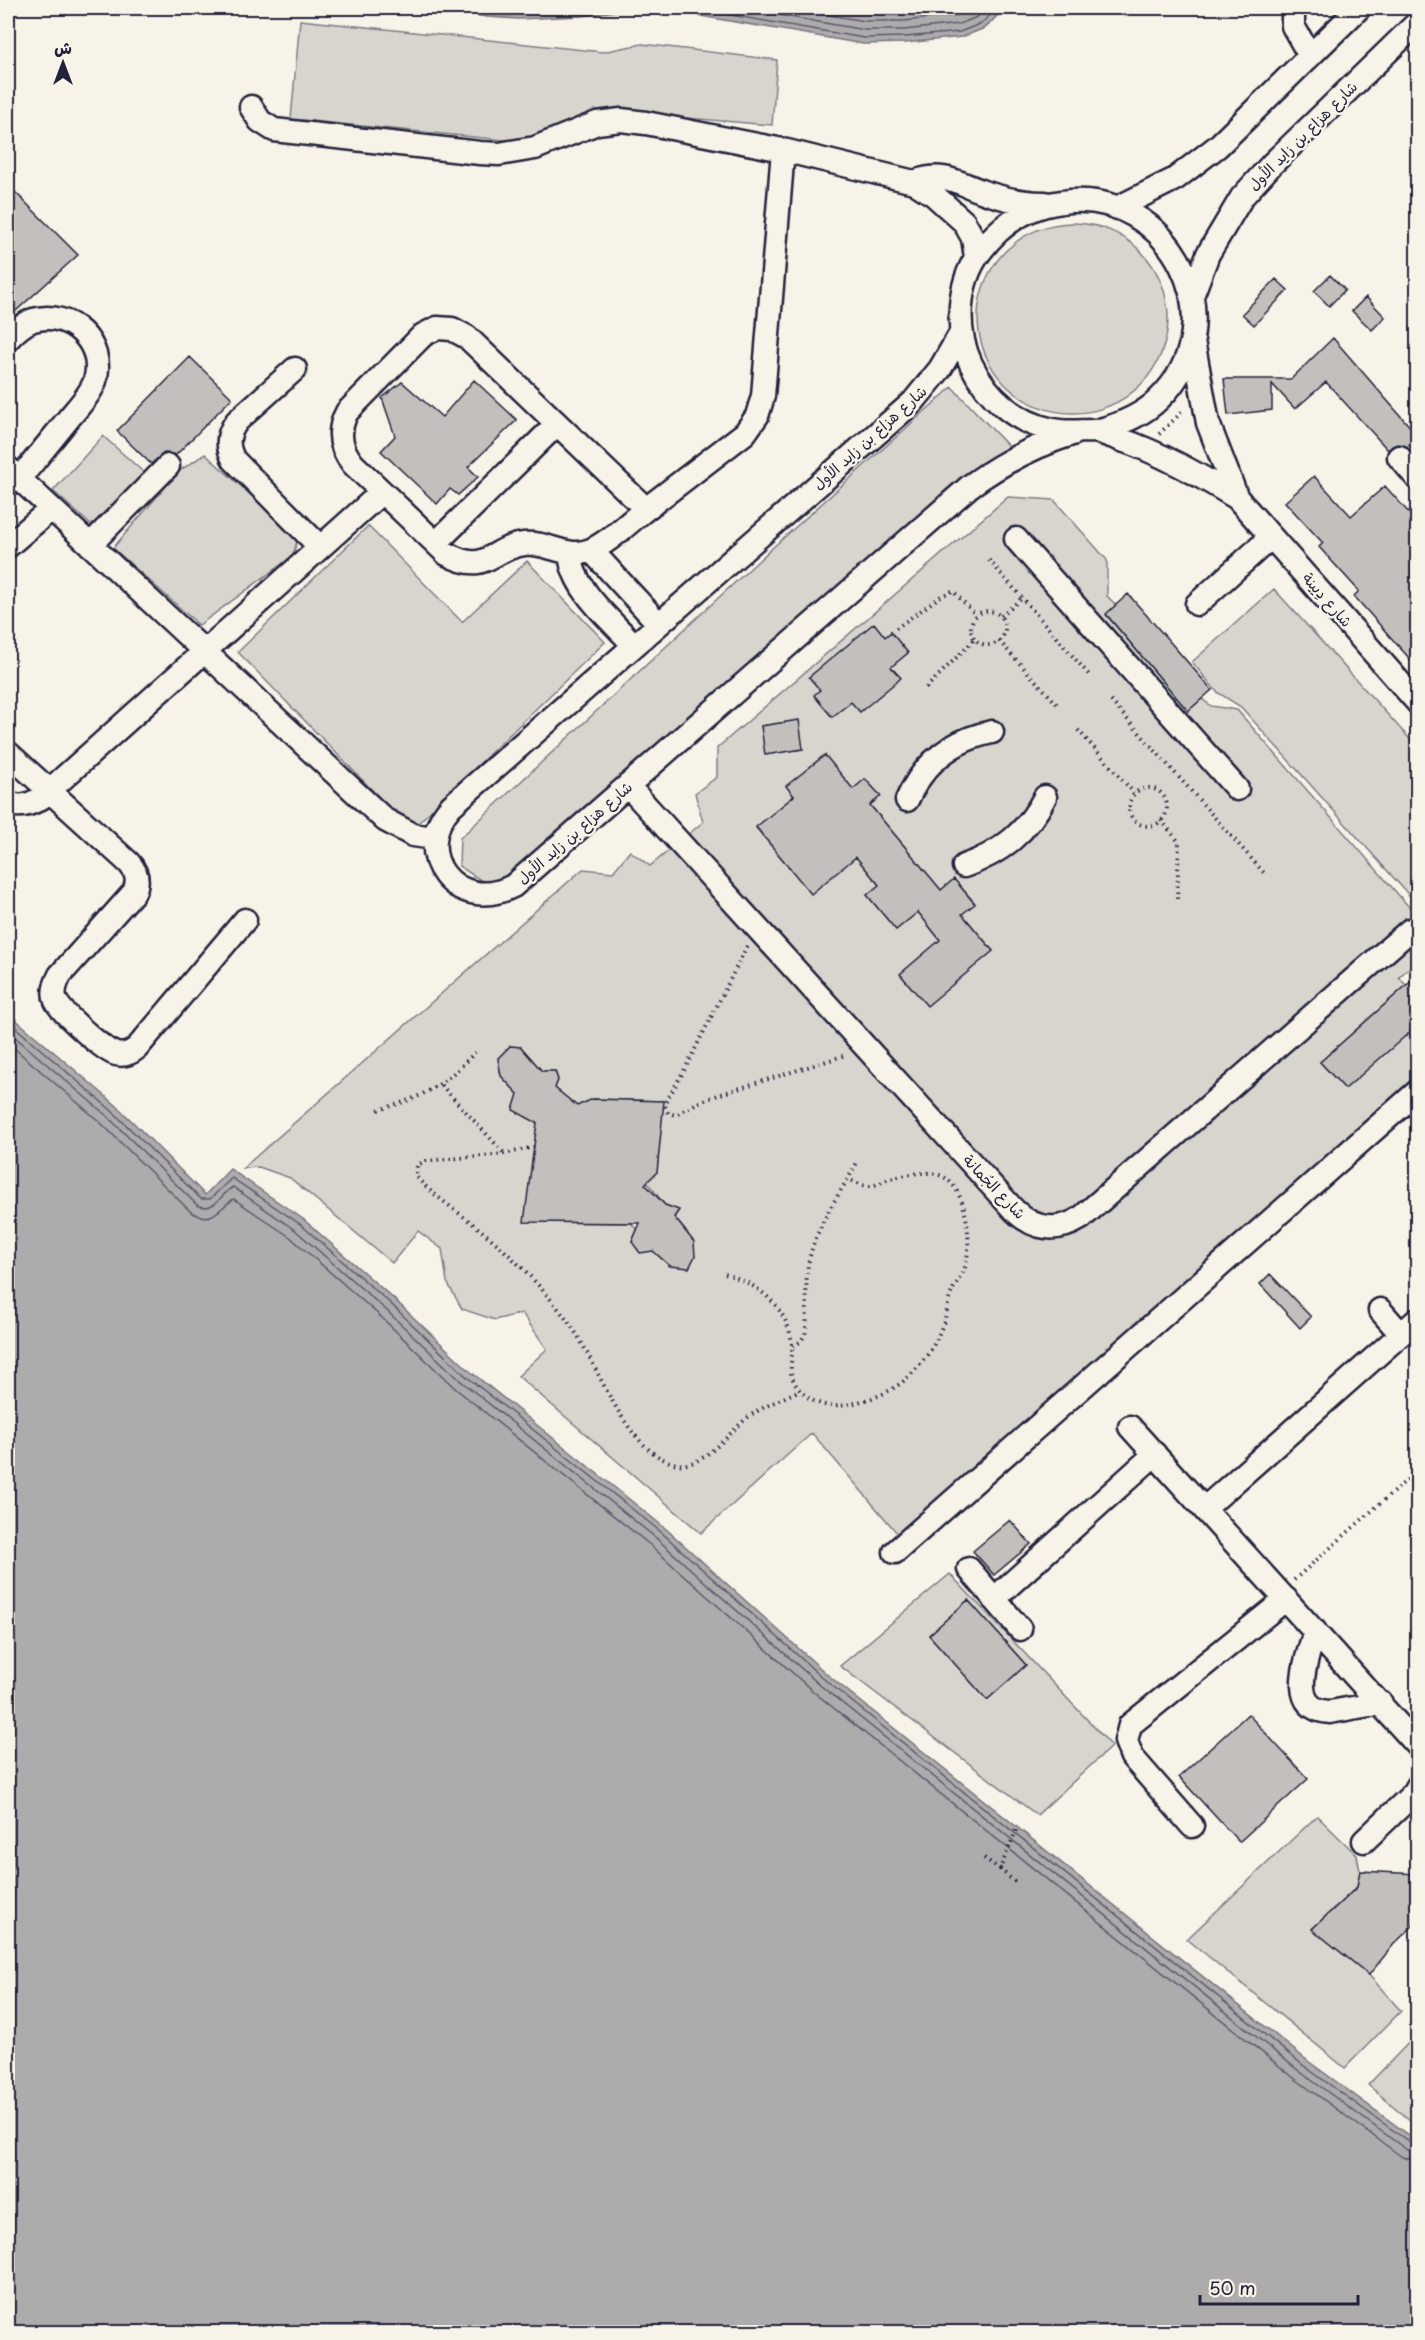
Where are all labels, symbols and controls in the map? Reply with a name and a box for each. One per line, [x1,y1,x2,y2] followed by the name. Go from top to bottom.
[33,33,93,93] north arrow
[54,35,72,59] text: ش
[1242,75,1362,195] street label: شارع هزاع بن زايد الأول
[807,379,931,494] street label: شارع هزاع بن زايد الأول
[1298,567,1358,631] street label: شارع دِيينة
[511,775,637,889] street label: شارع هزاع بن زايد الأول
[958,1148,1032,1223] street label: شارع الجُمانة
[1200,2268,1358,2306] scale bar
[1209,2274,1256,2301] text: 50 m

